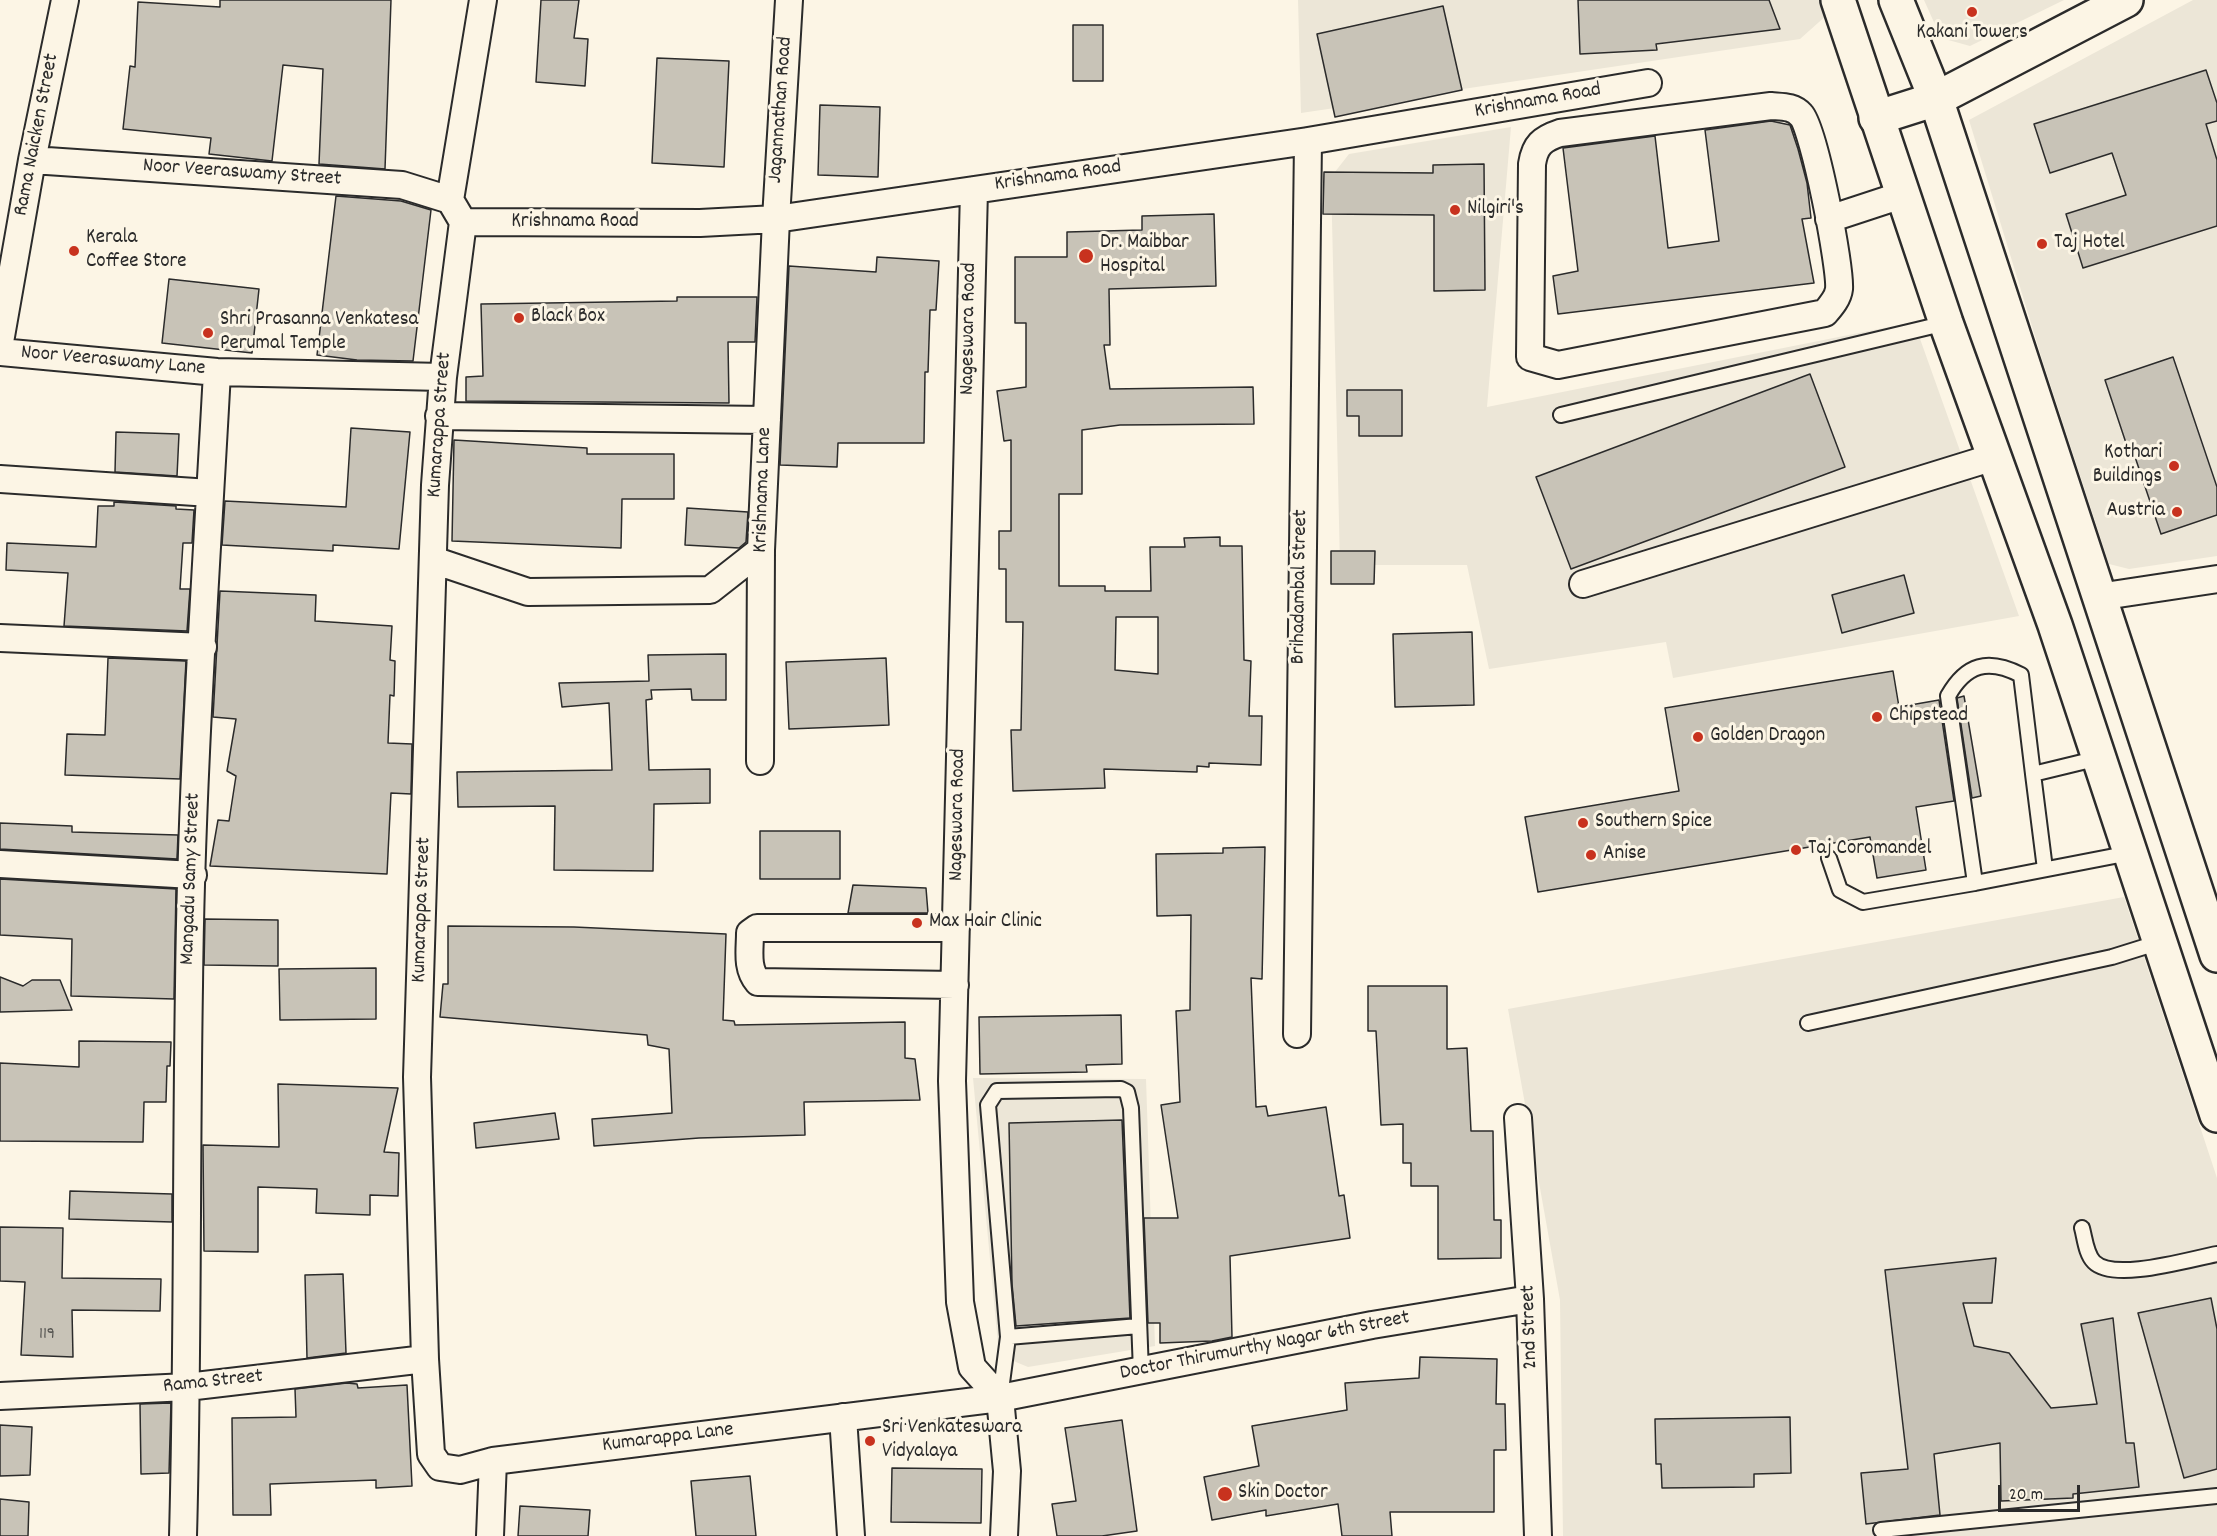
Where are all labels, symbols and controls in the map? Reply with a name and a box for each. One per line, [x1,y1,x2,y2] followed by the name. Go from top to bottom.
[1965,5,1979,19] marker: Kakani Towers
[1916,21,2028,47] place label: Kakani Towers
[764,36,800,184] street label: Jagannathan Road
[10,52,66,218] street label: Rama Naicken Street
[1473,79,1603,125] street label: Krishnama Road
[142,154,342,194] street label: Noor Veeraswamy Street
[993,156,1123,198] street label: Krishnama Road
[1467,197,1524,223] place label: Nilgiri's
[1448,203,1462,217] marker: Nilgiri's
[511,210,639,236] street label: Krishnama Road
[86,226,187,276] place label: Kerala Coffee Store
[1100,231,1189,281] place label: Dr. Maibbar Hospital
[2054,231,2125,257] place label: Taj Hotel
[2035,237,2049,251] marker: Taj Hotel
[67,244,81,258] marker: Kerala Coffee Store
[1077,247,1095,265] marker: Dr. Maibbar Hospital
[956,262,984,396] street label: Nageswara Road
[531,305,605,331] place label: Black Box
[220,308,418,358] place label: Shri Prasanna Venkatesa Perumal Temple
[512,311,526,325] marker: Black Box
[201,326,215,340] marker: Shri Prasanna Venkatesa Perumal Temple
[20,341,206,383] street label: Noor Veeraswamy Lane
[423,351,459,499] street label: Kumarappa Street
[749,427,779,553] street label: Krishnama Lane
[2093,441,2162,491] place label: Kothari Buildings
[2167,459,2181,473] marker: Kothari Buildings
[2106,499,2165,525] place label: Austria
[2170,505,2184,519] marker: Austria
[1287,509,1315,665] street label: Brihadambal Street
[1889,704,1968,730] place label: Chipstead
[1870,710,1884,724] marker: Chipstead
[1710,724,1825,750] place label: Golden Dragon
[1691,730,1705,744] marker: Golden Dragon
[945,748,973,882] street label: Nageswara Road
[176,792,208,966] street label: Mangadu Samy Street
[1595,810,1712,836] place label: Southern Spice
[1576,816,1590,830] marker: Southern Spice
[408,837,438,983] street label: Kumarappa Street
[1808,837,1931,863] place label: Taj Coromandel
[1603,842,1646,868] place label: Anise
[1789,843,1803,857] marker: Taj Coromandel
[1584,848,1598,862] marker: Anise
[929,910,1042,936] place label: Max Hair Clinic
[910,916,924,930] marker: Max Hair Clinic
[1517,1284,1545,1370] street label: 2nd Street
[1118,1307,1412,1387] street label: Doctor Thirumurthy Nagar 6th Street
[39,1325,55,1347] house number: 119
[162,1365,264,1401] street label: Rama Street
[882,1416,1022,1466] place label: Sri Venkateswara Vidyalaya
[601,1418,735,1460] street label: Kumarappa Lane
[863,1434,877,1448] marker: Sri Venkateswara Vidyalaya
[2001,1473,2084,1511] scale bar
[1238,1481,1328,1507] place label: Skin Doctor
[2009,1483,2043,1508] text: 20 m
[1216,1485,1234,1503] marker: Skin Doctor

